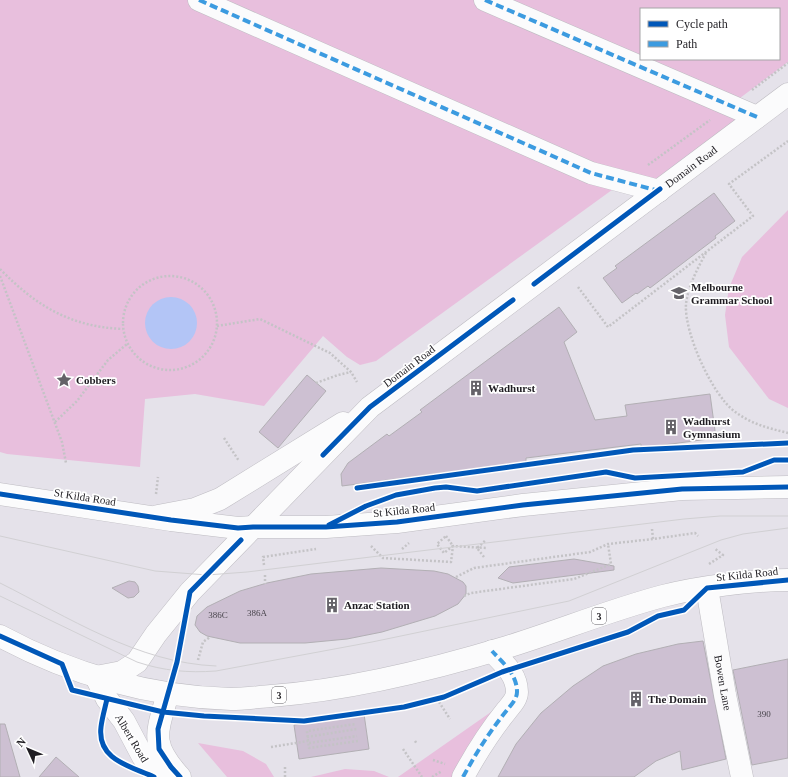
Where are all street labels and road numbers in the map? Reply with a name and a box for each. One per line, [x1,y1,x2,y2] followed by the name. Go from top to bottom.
[663,143,720,190] street label: Domain Road
[381,342,438,389] street label: Domain Road
[53,486,117,508] street label: St Kilda Road
[372,501,436,519] street label: St Kilda Road
[715,565,779,583] street label: St Kilda Road
[592,608,606,624] road number: 3
[712,654,734,711] street label: Bowen Lane
[272,687,286,703] road number: 3
[113,712,151,765] street label: Albert Road

